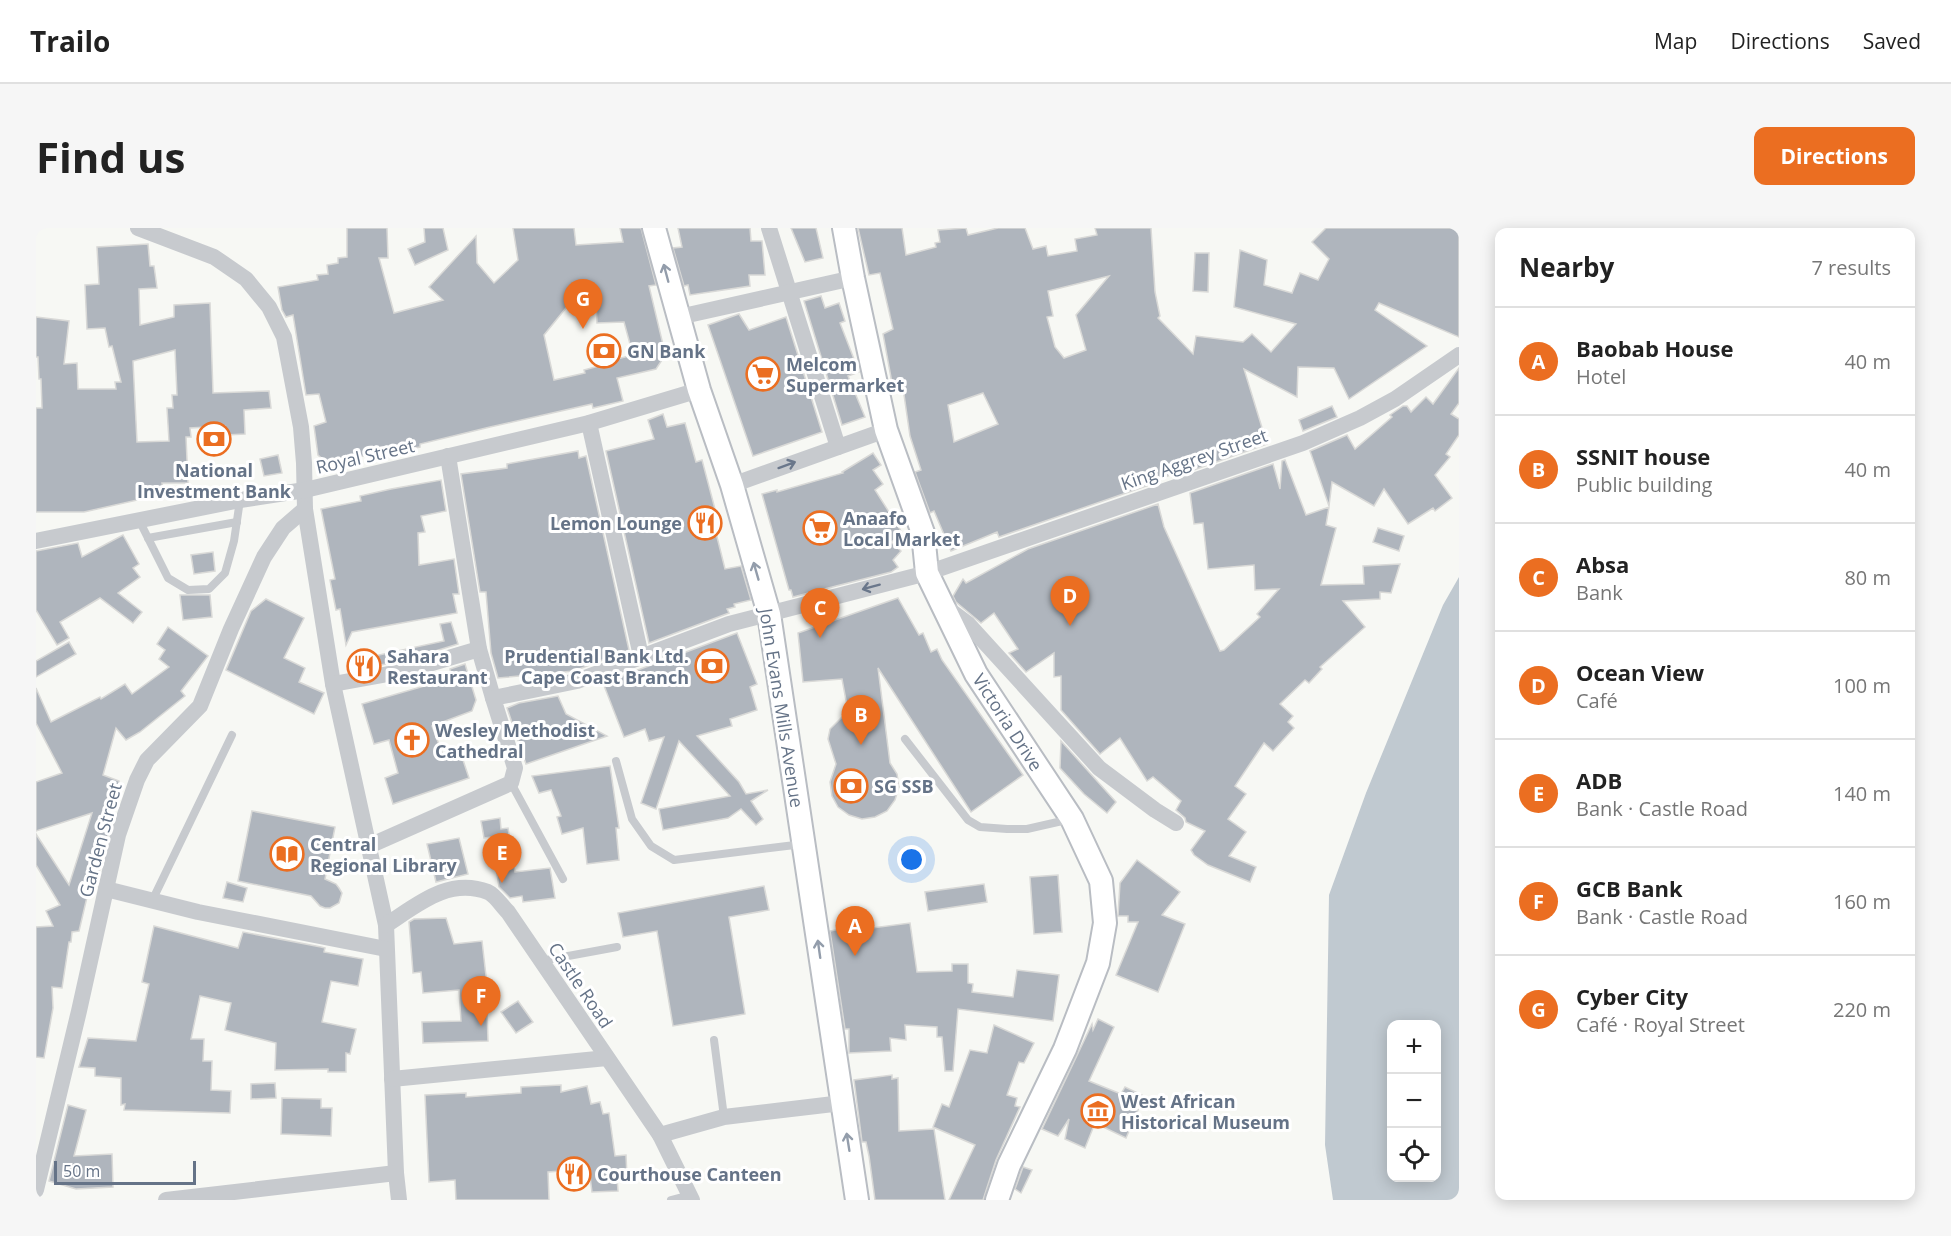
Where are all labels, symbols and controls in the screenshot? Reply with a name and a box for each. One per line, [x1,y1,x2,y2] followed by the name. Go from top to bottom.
[30,22,110,60] text: Trailo
[1654,27,1697,55] text: Map
[1730,27,1830,55] text: Directions
[1863,27,1921,55] text: Saved
[1754,127,1915,185] button: Directions
[36,128,185,185] text: Find us
[1519,249,1614,285] text: Nearby
[1811,254,1891,281] text: 7 results
[660,263,672,282] one-way arrow
[564,279,602,329] pin: G
[586,333,622,369] bank icon: GN Bank
[1576,333,1733,363] text: Baobab House
[627,339,706,363] place label: GN Bank
[1532,348,1545,375] text: A
[1844,348,1891,375] text: 40 m
[786,352,904,397] place label: Melcom Supermarket
[745,356,781,392] supermarket icon: Melcom Supermarket
[1576,363,1626,390] text: Hotel
[196,421,232,457] bank icon: National Investment Bank
[1118,423,1270,495] street label: King Aggrey Street
[313,433,417,479] street label: Royal Street
[1576,441,1710,471] text: SSNIT house
[1532,456,1545,483] text: B
[1844,456,1891,483] text: 40 m
[137,458,292,503] place label: National Investment Bank
[777,459,795,470] one-way arrow
[1576,471,1712,498] text: Public building
[687,505,723,541] restaurant icon: Lemon Lounge
[843,506,960,551] place label: Anaafo Local Market
[802,510,838,546] supermarket icon: Anaafo Local Market
[550,511,682,535] place label: Lemon Lounge
[1576,549,1629,579] text: Absa
[750,562,761,581] one-way arrow
[1532,564,1545,591] text: C
[1844,564,1891,591] text: 80 m
[1050,576,1090,626] pin: D
[1576,579,1623,606] text: Bank
[862,582,881,594] one-way arrow
[800,588,840,638] pin: C
[754,605,810,809] street label: John Evans Mills Avenue
[387,644,488,689] place label: Sahara Restaurant
[504,644,689,689] place label: Prudential Bank Ltd. Cape Coast Branch
[346,648,382,684] restaurant icon: Sahara Restaurant
[694,648,730,684] bank icon: Prudential Bank Ltd. Cape Coast Branch
[1576,657,1704,687] text: Ocean View
[967,669,1049,775] street label: Victoria Drive
[1531,672,1546,699] text: D
[1833,672,1891,699] text: 100 m
[1576,687,1618,714] text: Café
[842,696,880,745] pin: B
[435,718,595,763] place label: Wesley Methodist Cathedral
[394,722,430,758] church icon: Wesley Methodist Cathedral
[1576,765,1622,795] text: ADB
[833,768,869,804] bank icon: SG SSB
[874,774,934,798] place label: SG SSB
[73,780,127,900] street label: Garden Street
[1533,780,1544,807] text: E
[1833,780,1891,807] text: 140 m
[1576,795,1748,822] text: Bank · Castle Road
[310,832,457,877] place label: Central Regional Library
[482,834,522,883] pin: E
[269,836,305,872] library icon: Central Regional Library
[897,845,926,874] your location
[1576,873,1683,903] text: GCB Bank
[1533,888,1544,915] text: F
[1833,888,1891,915] text: 160 m
[1576,903,1748,930] text: Bank · Castle Road
[836,906,874,956] pin: A
[543,937,619,1033] street label: Castle Road
[813,940,824,960] one-way arrow
[462,976,500,1026] pin: F
[1576,981,1688,1011] text: Cyber City
[1531,996,1546,1023] text: G
[1833,996,1891,1023] text: 220 m
[1576,1011,1745,1038] text: Café · Royal Street
[1387,1020,1441,1182] map controls
[1387,1020,1441,1074] button: +
[1387,1074,1441,1128] button: −
[1121,1089,1290,1134] place label: West African Historical Museum
[1080,1093,1116,1129] museum icon: West African Historical Museum
[1387,1128,1441,1182] button: locate
[843,1133,854,1153] one-way arrow
[556,1156,592,1192] restaurant icon: Courthouse Canteen
[54,1158,196,1186] scale bar
[63,1160,100,1182] text: 50 m
[597,1162,782,1186] place label: Courthouse Canteen

